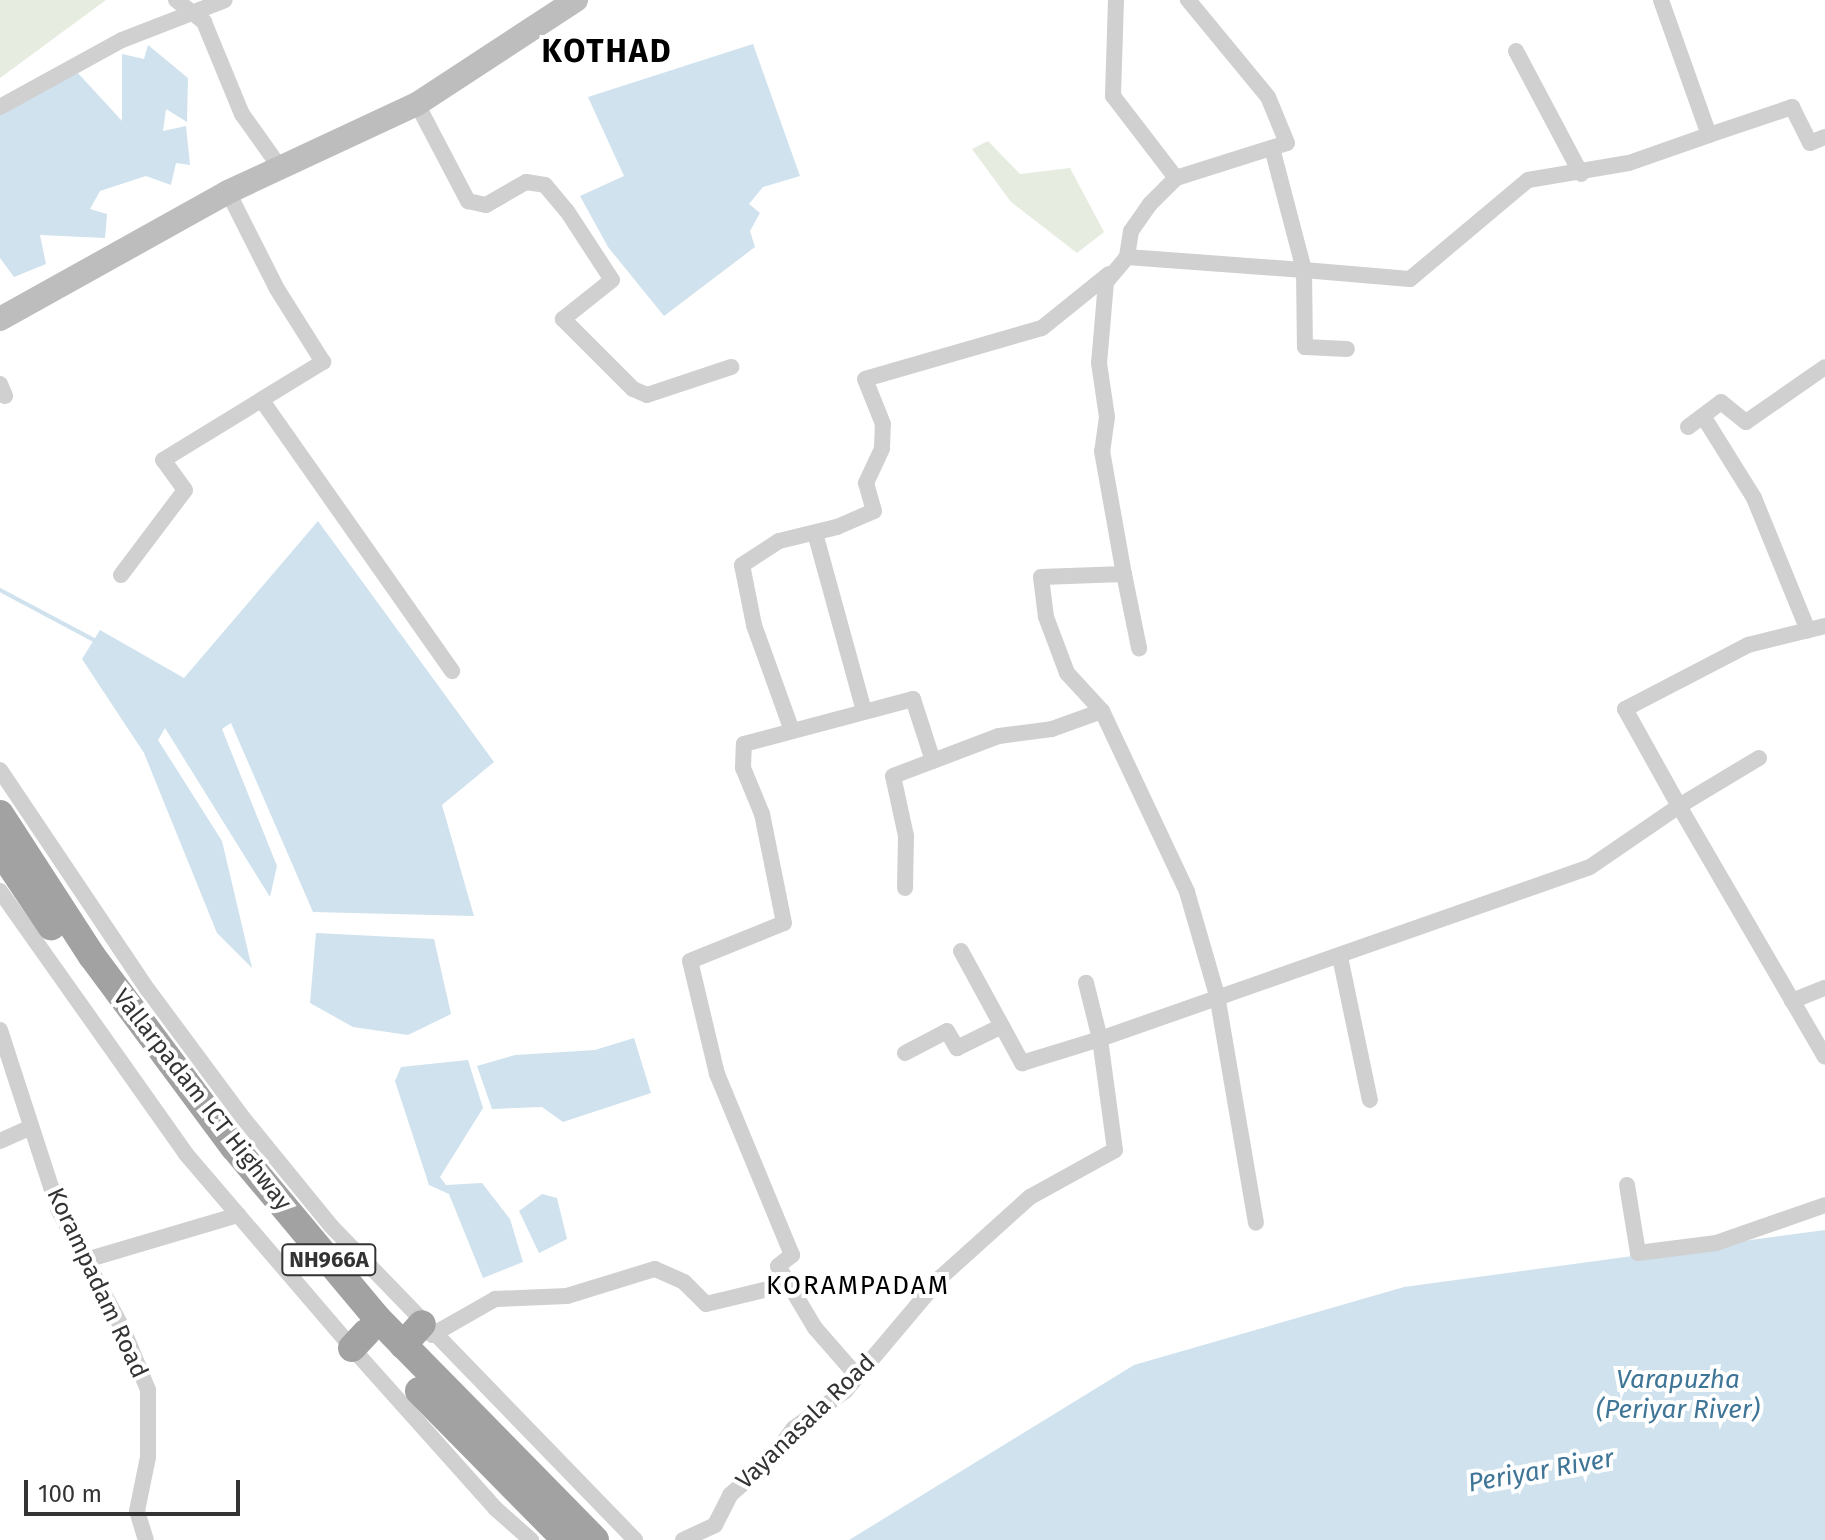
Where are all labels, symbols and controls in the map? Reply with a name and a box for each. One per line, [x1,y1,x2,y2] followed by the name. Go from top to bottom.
[542,32,672,70] district label: KOTHAD
[107,984,297,1216] street label: Vallarpadam ICT Highway
[40,1183,154,1383] street label: Korampadam Road
[281,1242,377,1278] road number: NH966A
[766,1270,950,1302] district label: KORAMPADAM
[731,1348,881,1496] street label: Vayanasala Road
[1596,1364,1760,1426] water label: Varapuzha (Periyar River)
[1466,1443,1616,1499] water label: Periyar River
[28,1464,244,1514] scale bar
[38,1480,102,1508] text: 100 m

